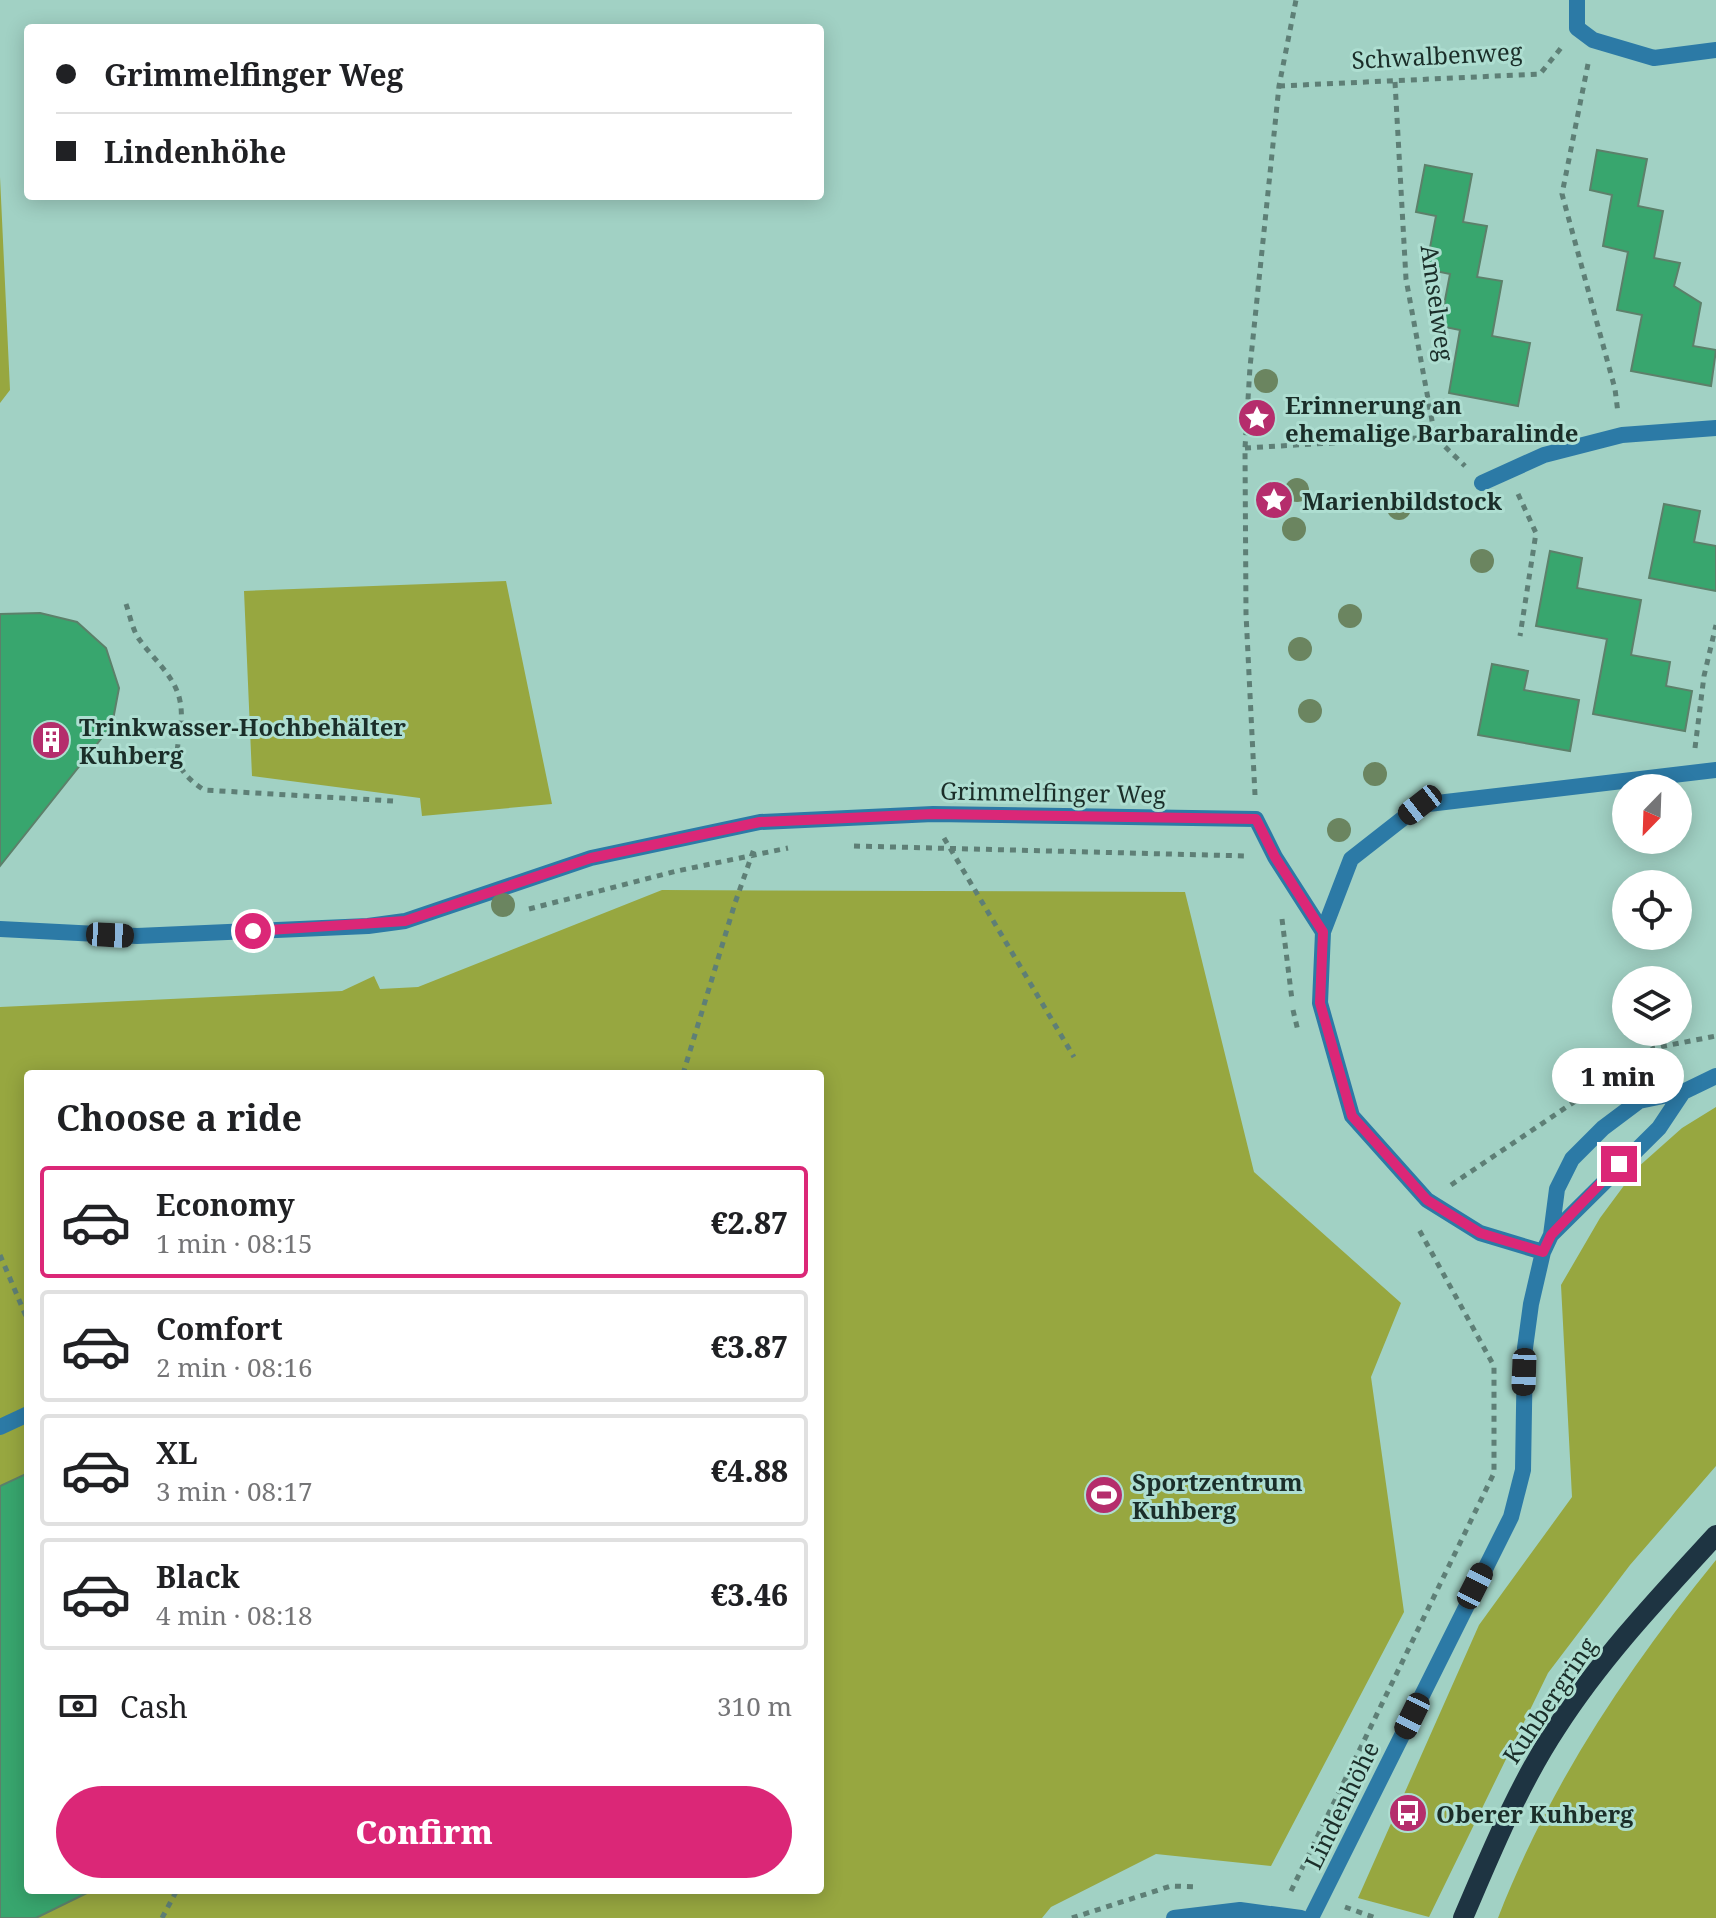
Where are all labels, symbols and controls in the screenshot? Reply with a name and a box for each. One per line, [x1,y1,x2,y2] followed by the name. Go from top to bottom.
[1351,34,1523,76] street label: Schwalbenweg
[104,54,403,95] text: Grimmelfinger Weg
[104,131,286,172] text: Lindenhöhe
[1414,243,1463,363] street label: Amselweg
[1285,388,1579,449] place label: Erinnerung an ehemalige Barbaralinde
[1236,397,1278,439] place icon: Erinnerung an ehemalige Barbaralinde
[1253,479,1295,521] place icon: Marienbildstock
[1302,484,1503,517] place label: Marienbildstock
[79,710,406,771] place label: Trinkwasser-Hochbehälter Kuhberg
[30,719,72,761] building icon: Trinkwasser-Hochbehälter Kuhberg
[940,774,1166,810] street label: Grimmelfinger Weg
[1612,774,1692,854] north arrow
[1612,774,1692,1046] map controls
[1394,781,1446,829] car
[1612,870,1692,950] button: locate
[235,913,271,949] route start
[85,922,135,948] car
[1612,966,1692,1046] button: layers
[1553,1048,1685,1104] callout: 1 min
[1581,1058,1655,1094] text: 1 min
[56,1093,302,1142] text: Choose a ride
[1601,1146,1637,1182] route end
[156,1184,295,1225] text: Economy
[60,1186,132,1258] icon: car
[711,1202,788,1243] text: €2.87
[156,1225,313,1261] text: 1 min · 08:15
[156,1308,283,1349] text: Comfort
[60,1310,132,1382] icon: car
[711,1326,788,1367] text: €3.87
[1511,1348,1537,1396] car
[156,1349,313,1385] text: 2 min · 08:16
[156,1432,198,1473] text: XL
[60,1434,132,1506] icon: car
[711,1450,788,1491] text: €4.88
[1132,1465,1303,1526] place label: Sportzentrum Kuhberg
[156,1473,313,1509] text: 3 min · 08:17
[1083,1474,1125,1516] sports icon: Sportzentrum Kuhberg
[156,1556,240,1597] text: Black
[60,1558,132,1630] icon: car
[1453,1559,1497,1613] car
[711,1574,788,1615] text: €3.46
[156,1597,313,1633] text: 4 min · 08:18
[1495,1630,1604,1770] street label: Kuhbergring
[56,1684,100,1728] icon: cash
[120,1686,188,1727] text: Cash
[717,1688,792,1724] text: 310 m
[1391,1689,1433,1743] car
[1296,1736,1386,1874] street label: Lindenhöhe
[56,1786,792,1878] button: Confirm
[1387,1792,1429,1834] bus stop icon: Oberer Kuhberg
[1436,1797,1634,1830] place label: Oberer Kuhberg

